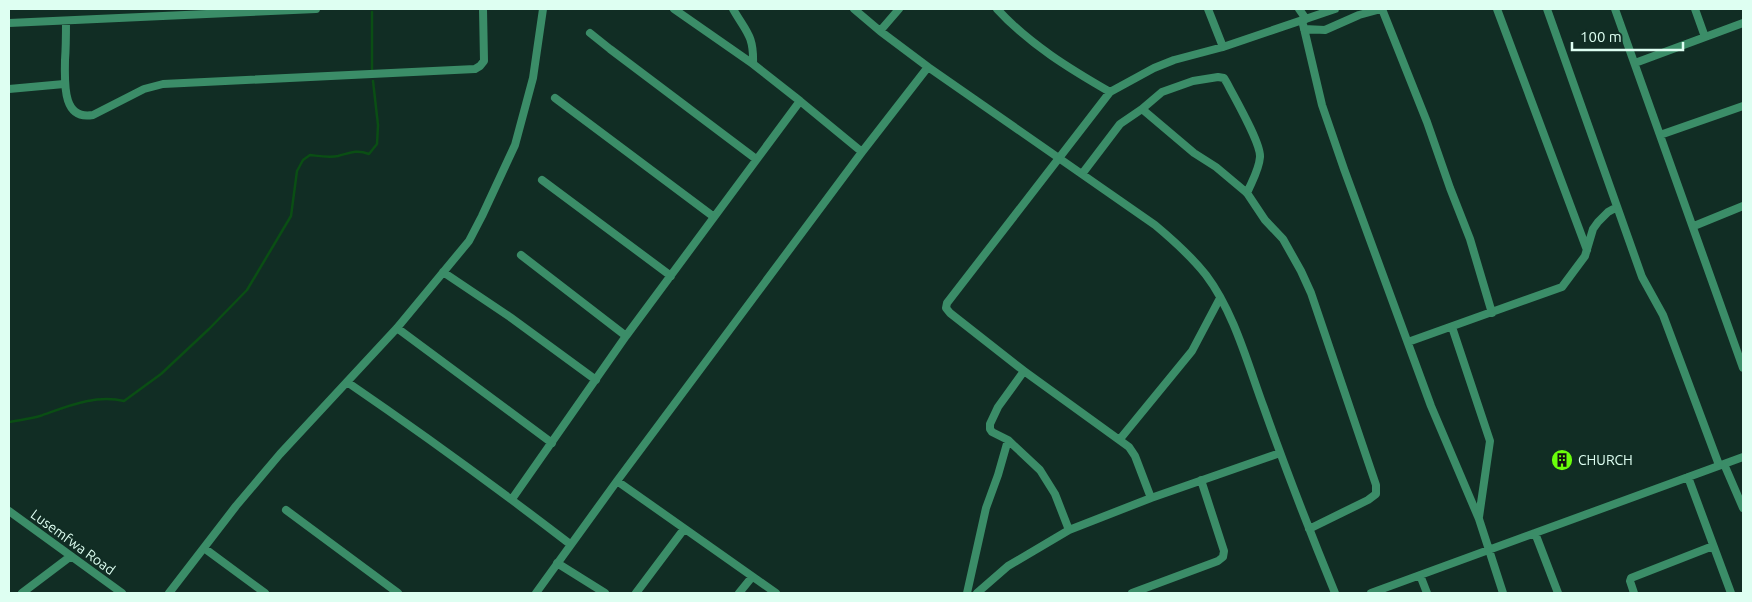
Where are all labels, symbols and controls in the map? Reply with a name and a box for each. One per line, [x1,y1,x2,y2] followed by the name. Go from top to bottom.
[1572,20,1683,52] scale bar
[1580,28,1622,45] text: 100 m
[1550,448,1574,472] building icon: CHURCH
[1578,452,1633,468] place label: CHURCH
[28,506,118,578] street label: Lusemfwa Road

